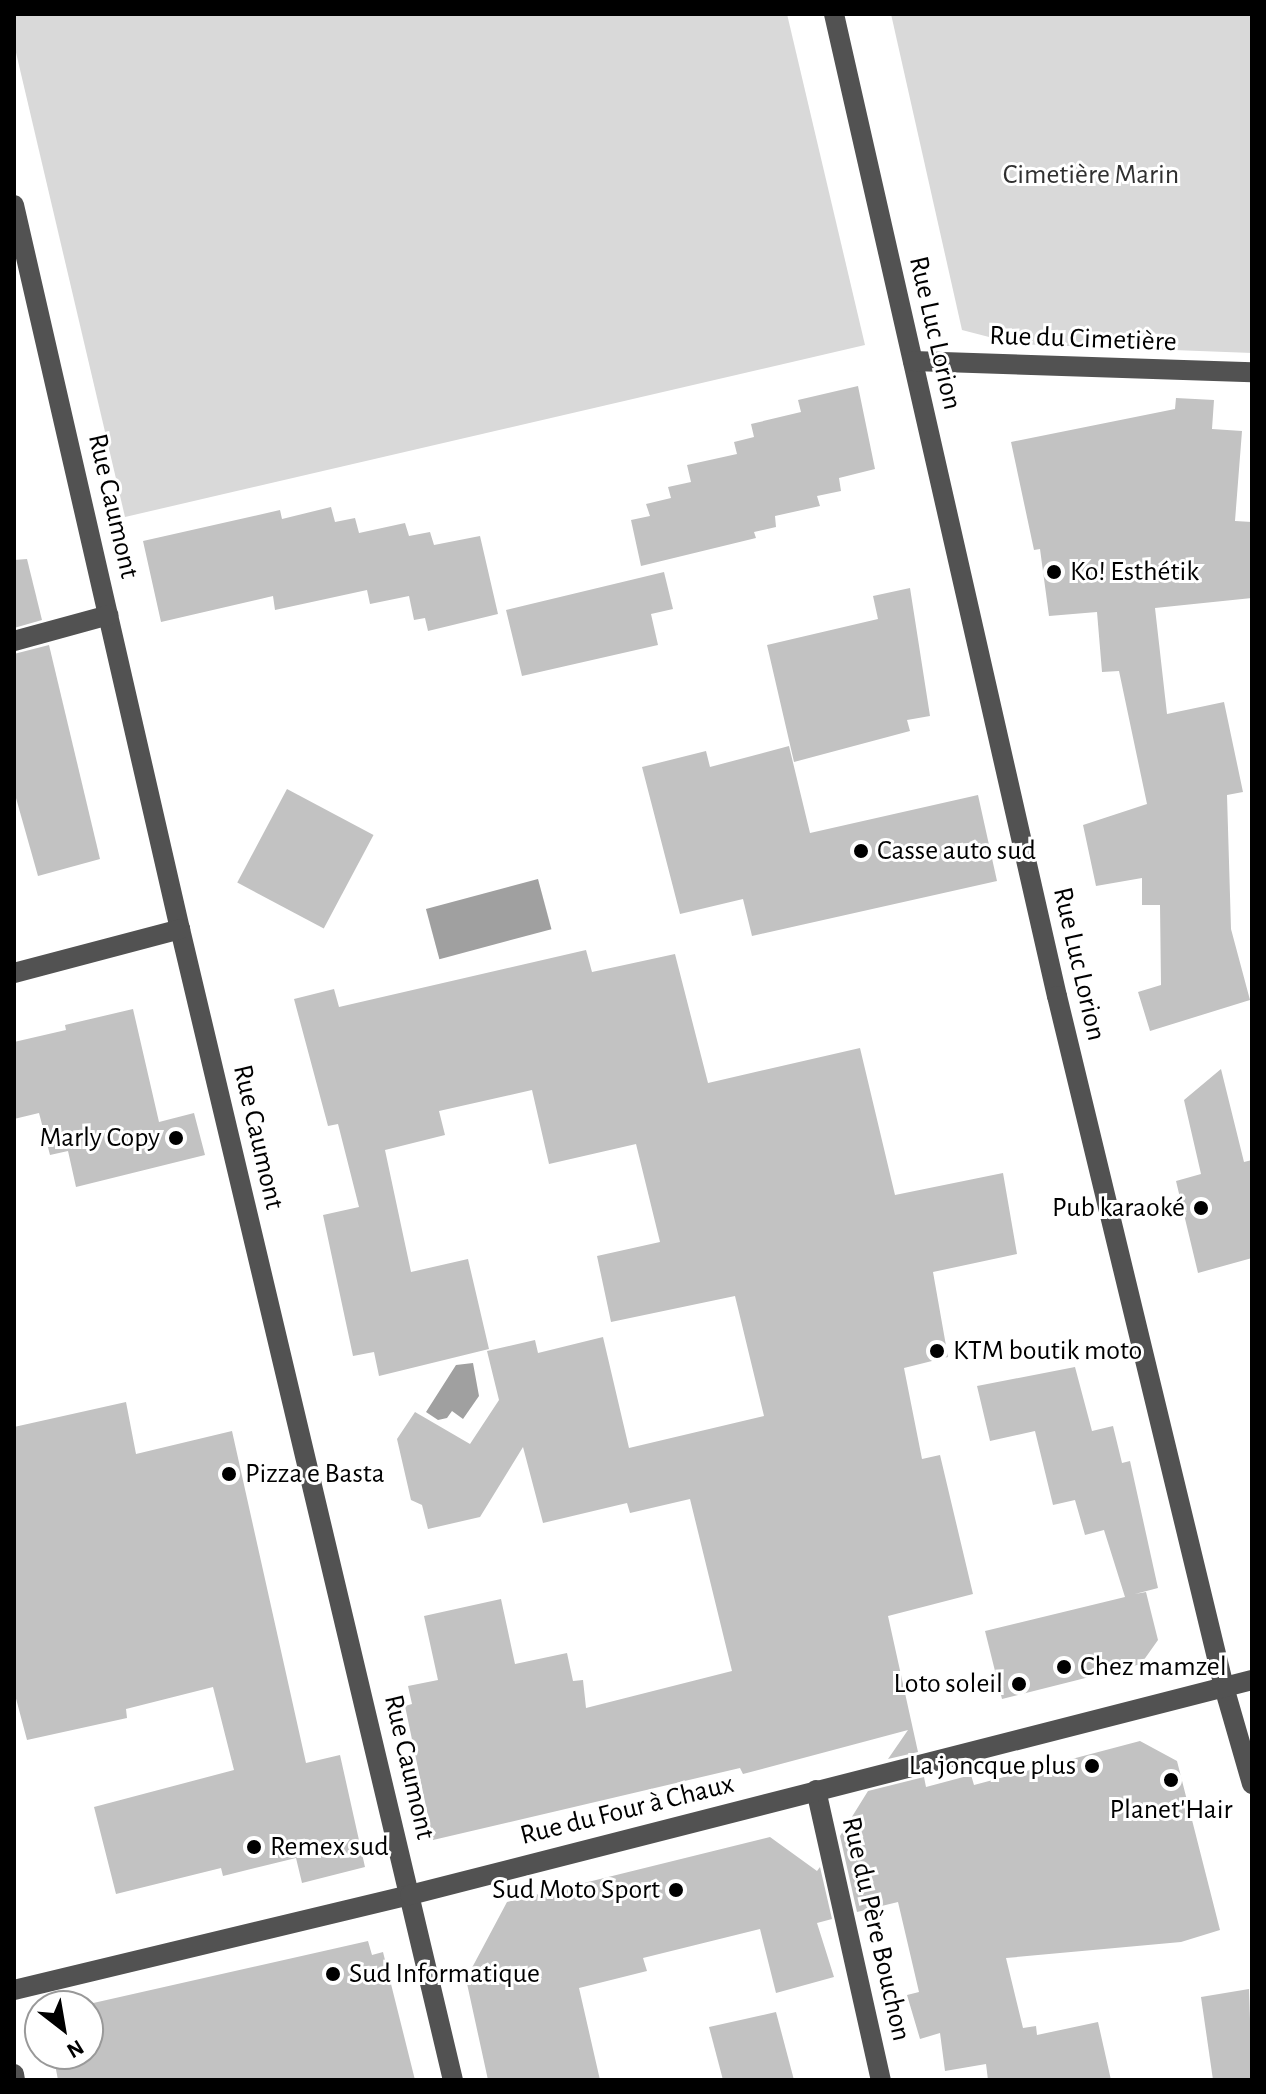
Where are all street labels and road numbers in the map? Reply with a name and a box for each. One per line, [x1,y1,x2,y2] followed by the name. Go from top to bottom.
[901,253,969,413] street label: Rue Luc Lorion
[989,319,1177,359] street label: Rue du Cimetière
[80,430,146,582] street label: Rue Caumont
[1045,884,1113,1044] street label: Rue Luc Lorion
[225,1061,291,1213] street label: Rue Caumont
[376,1691,442,1843] street label: Rue Caumont
[517,1767,737,1853] street label: Rue du Four à Chaux
[834,1814,918,2044] street label: Rue du Père Bouchon

